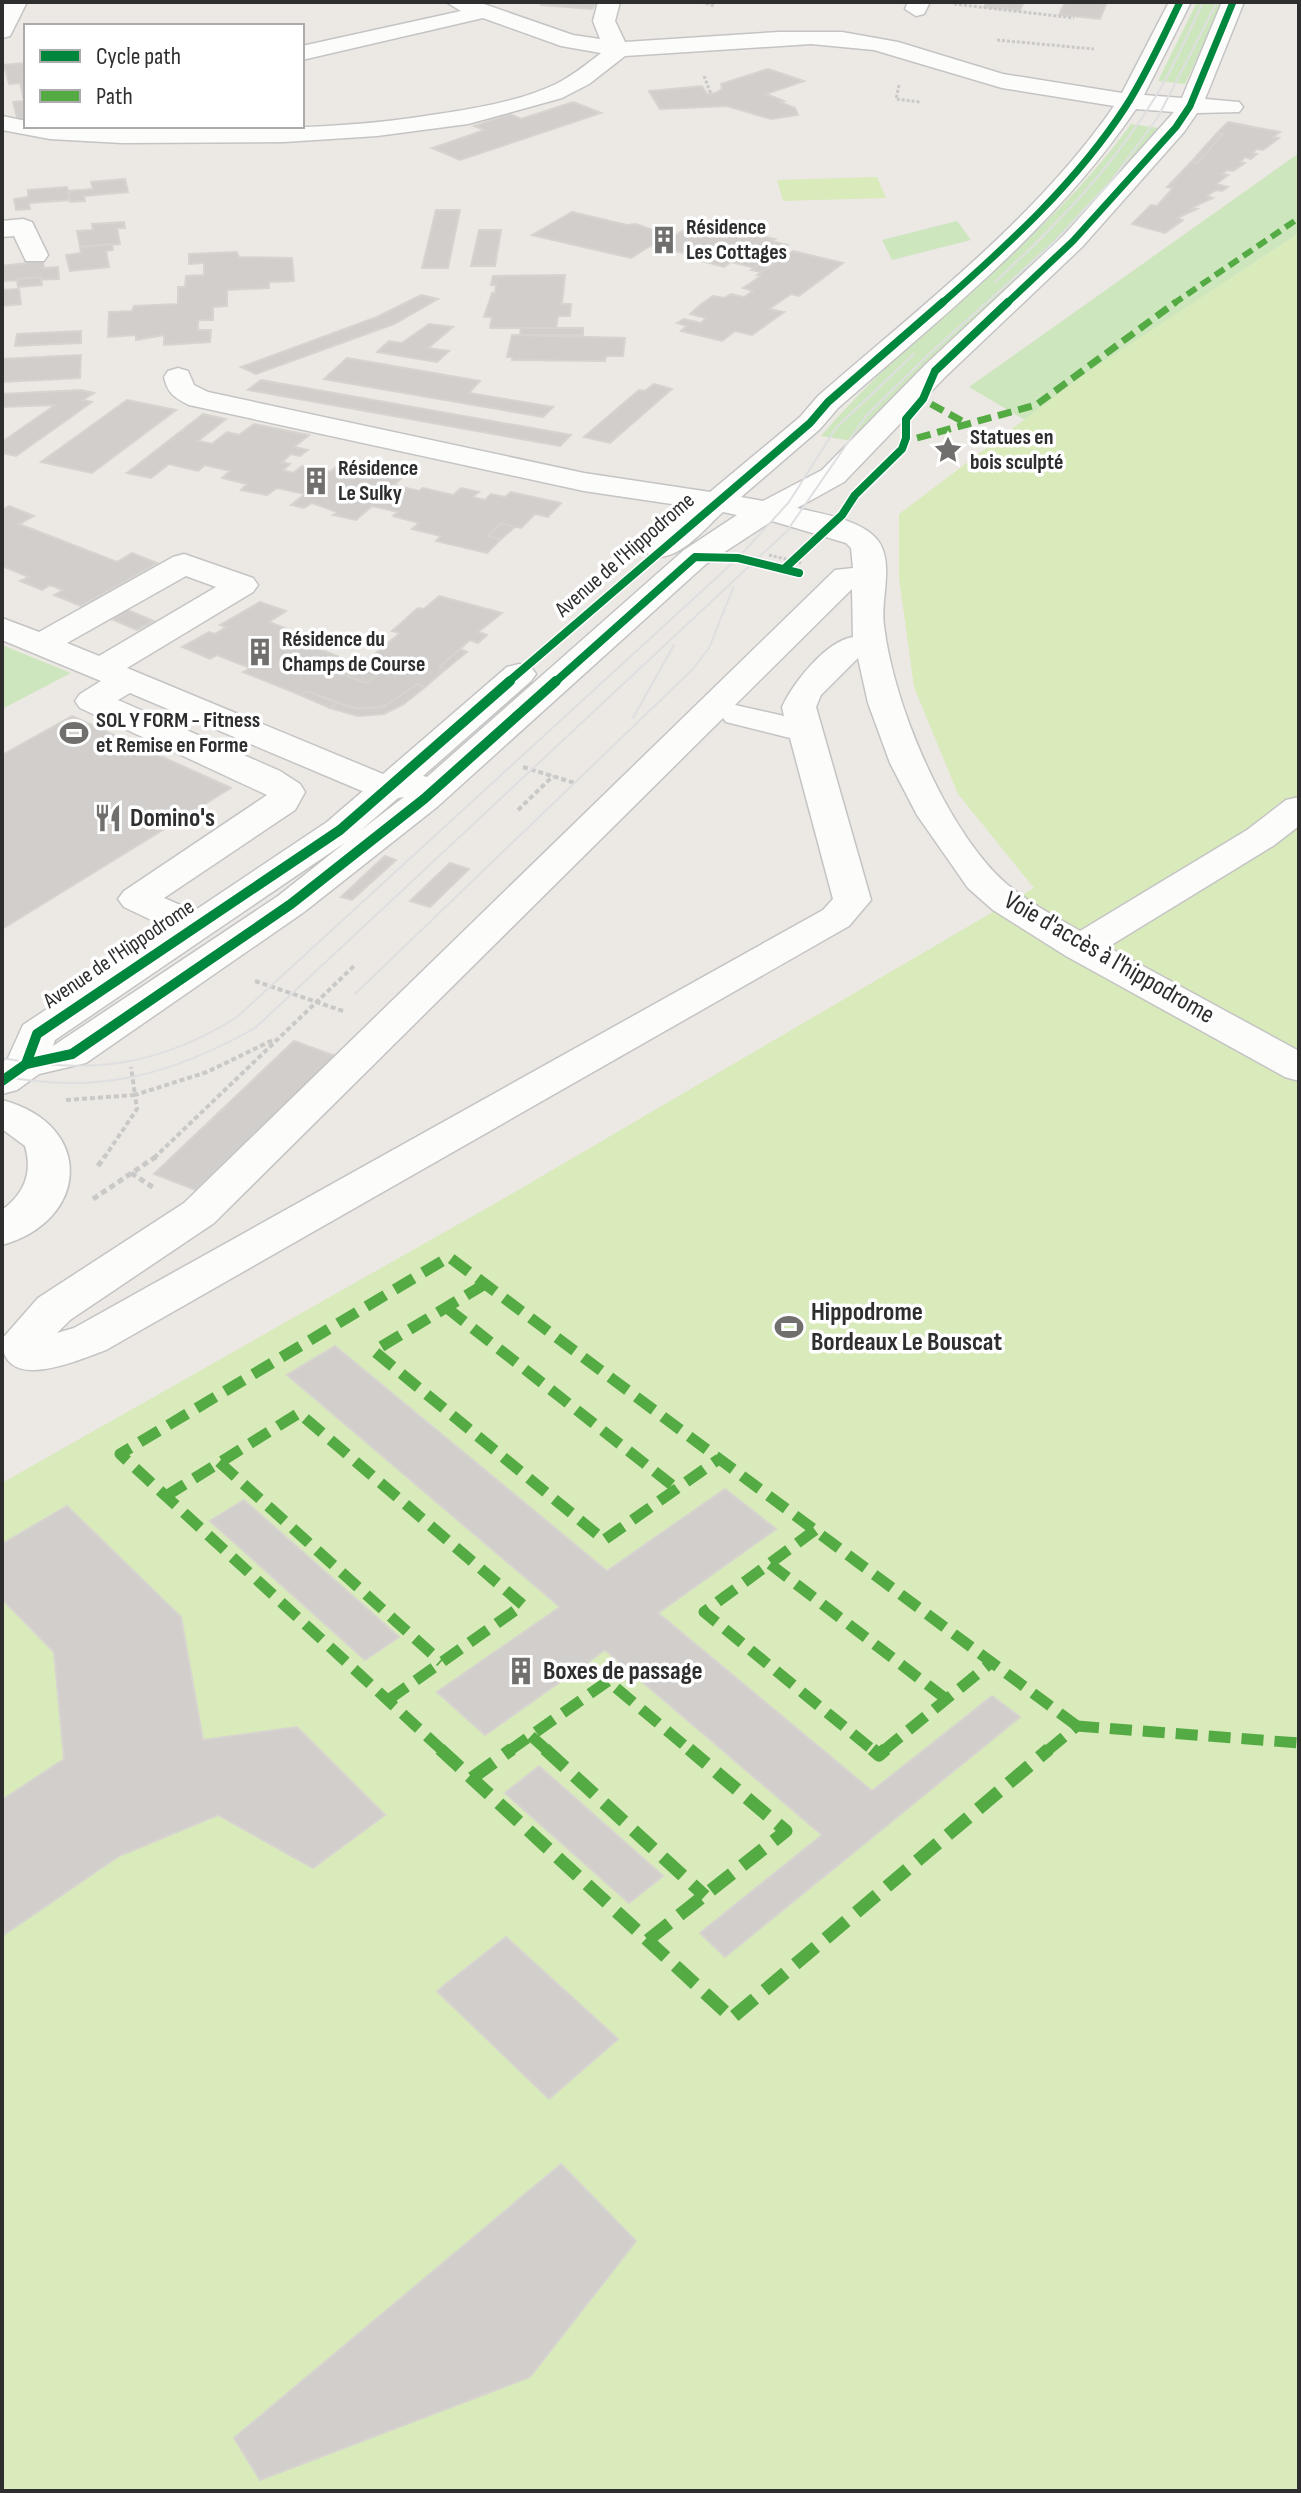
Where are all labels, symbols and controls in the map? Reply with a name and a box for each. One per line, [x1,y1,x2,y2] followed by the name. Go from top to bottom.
[24,24,304,128] legend
[96,42,181,71] text: Cycle path
[96,82,133,111] text: Path
[686,214,787,266] place label: Résidence Les Cottages
[649,225,679,255] building icon: Résidence Les Cottages
[970,424,1063,476] place label: Statues en bois sculpté
[933,435,963,465] place icon: Statues en bois sculpté
[338,455,418,507] place label: Résidence Le Sulky
[301,466,331,496] building icon: Résidence Le Sulky
[549,487,700,624] street label: Avenue de l'Hippodrome
[282,626,425,678] place label: Résidence du Champs de Course
[245,637,275,667] building icon: Résidence du Champs de Course
[96,707,260,759] place label: SOL Y FORM - Fitness et Remise en Forme
[59,718,89,748] sports icon: SOL Y FORM - Fitness et Remise en Forme
[93,803,123,833] restaurant icon: Domino's
[130,803,215,834] place label: Domino's
[998,885,1220,1031] street label: Voie d'accès à l'hippodrome
[38,894,200,1015] street label: Avenue de l'Hippodrome
[811,1297,1002,1358] place label: Hippodrome Bordeaux Le Bouscat
[774,1312,804,1342] sports icon: Hippodrome Bordeaux Le Bouscat
[506,1656,536,1686] building icon: Boxes de passage
[543,1656,703,1687] place label: Boxes de passage

